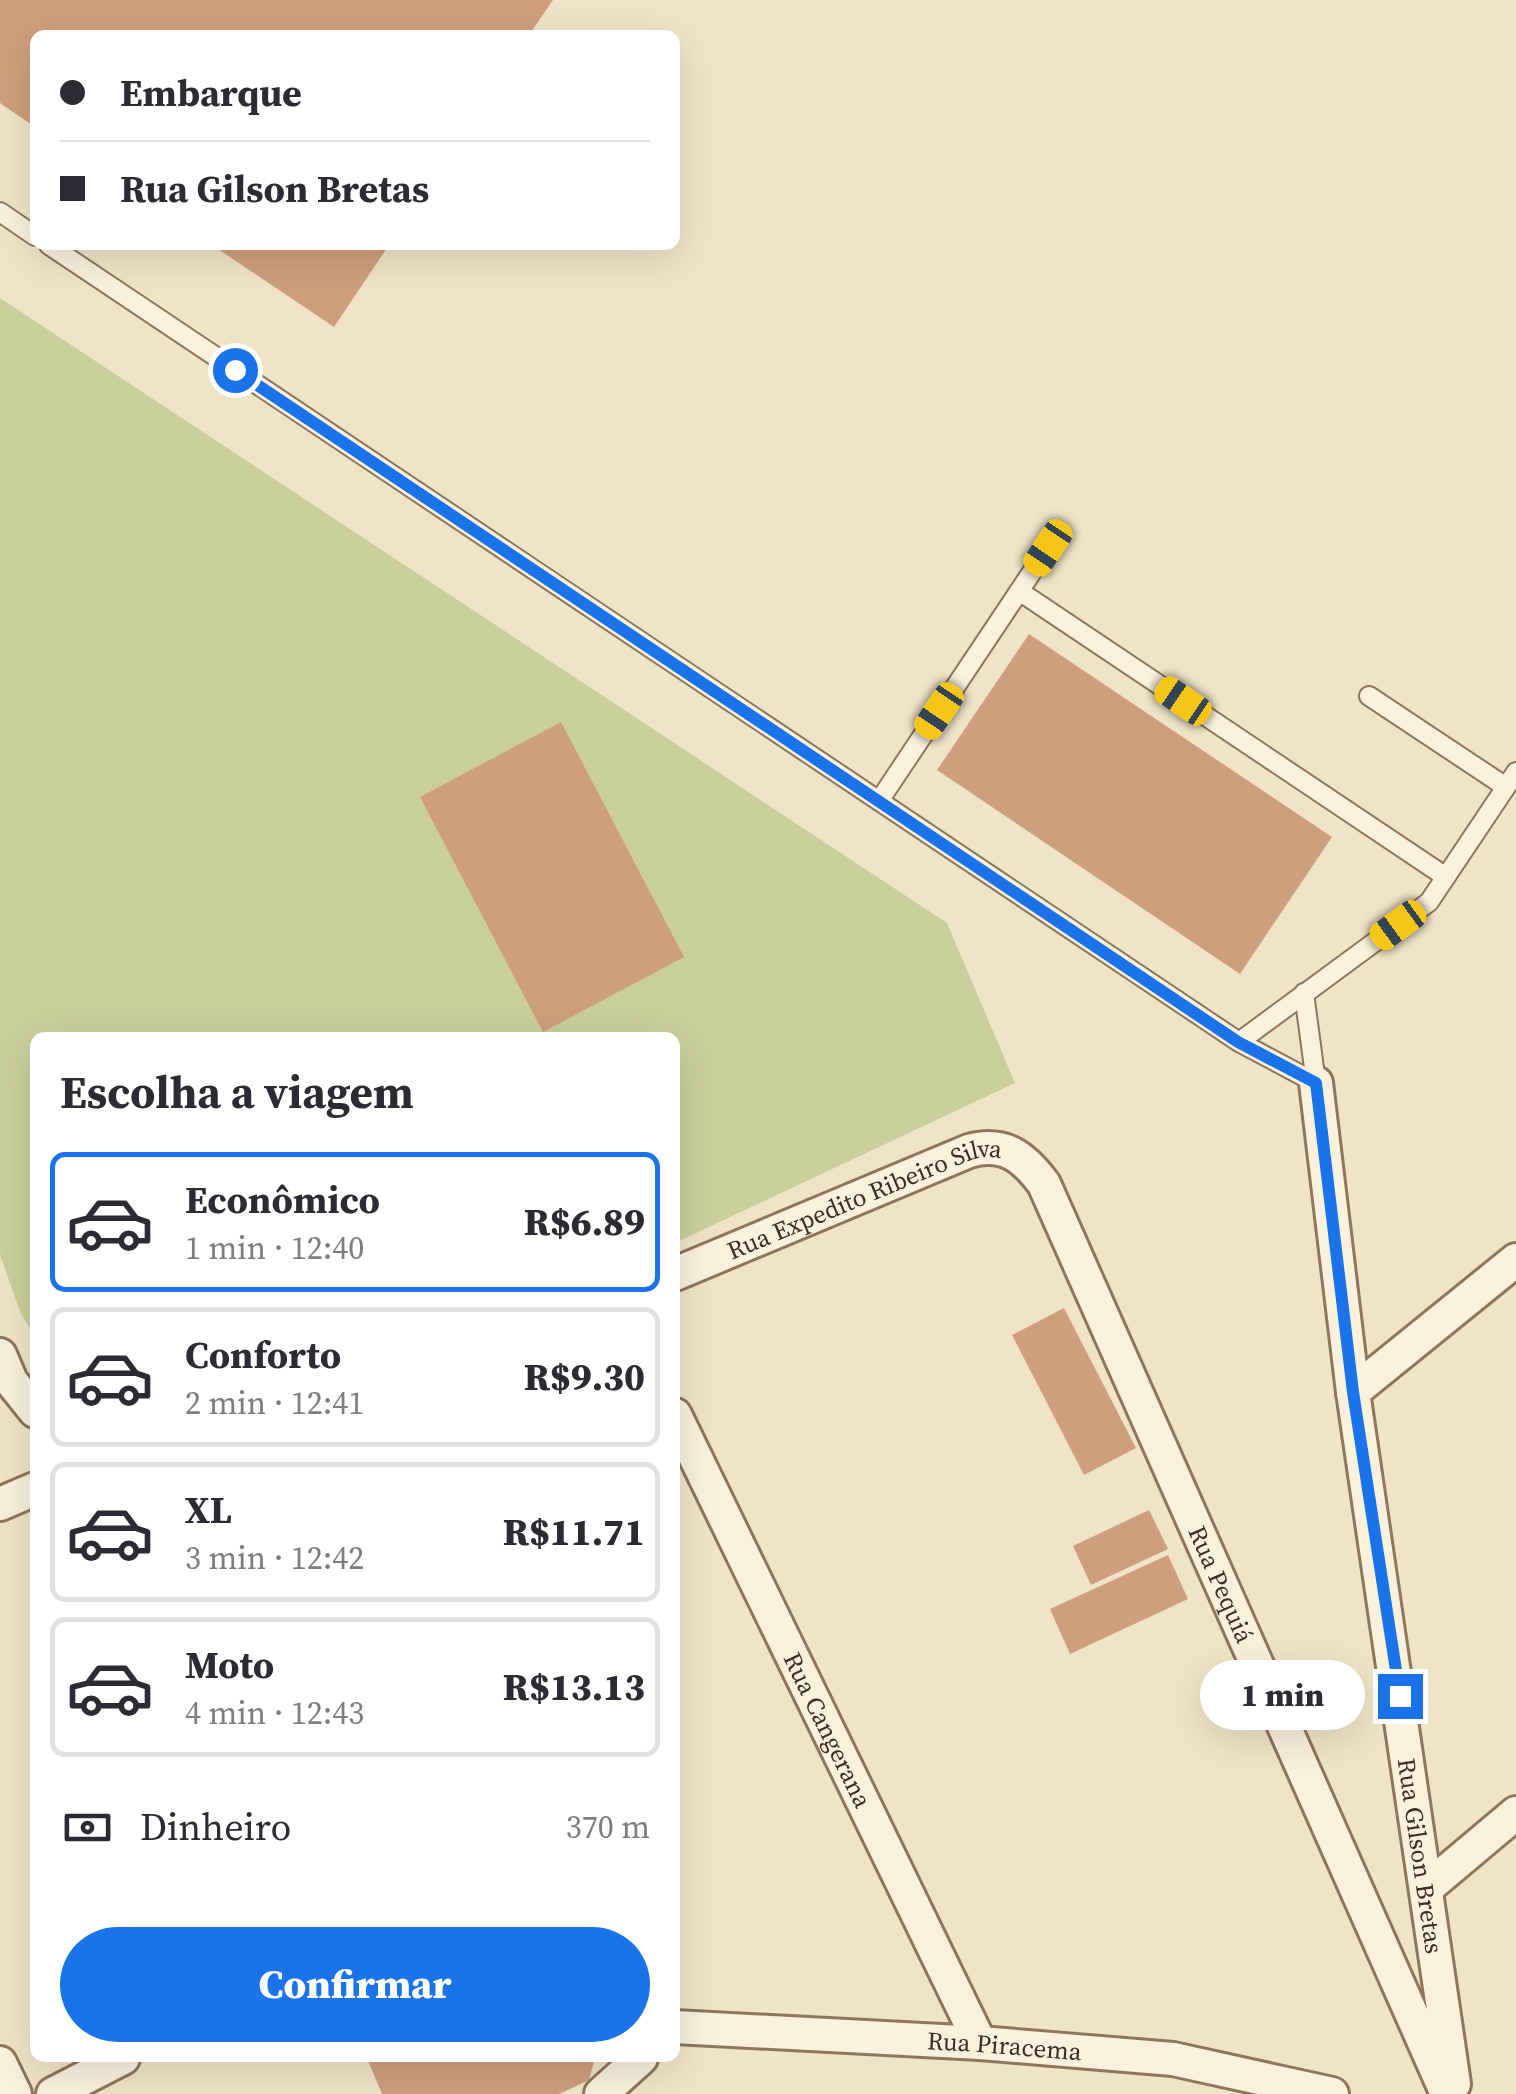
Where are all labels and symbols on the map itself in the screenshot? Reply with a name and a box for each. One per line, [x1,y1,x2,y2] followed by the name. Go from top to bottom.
[213,348,258,393] route start
[1019,515,1077,581] car
[1150,672,1216,730] car
[910,678,968,744] car
[1365,895,1431,955] car
[722,1131,1005,1267] street label: Rua Expedito Ribeiro Silva
[1180,1520,1262,1648] street label: Rua Pequiá
[776,1646,880,1814] street label: Rua Cangerana
[1200,1661,1365,1731] callout: 1 min
[1378,1674,1423,1719] route end
[1390,1756,1452,1956] street label: Rua Gilson Bretas
[926,2023,1083,2068] street label: Rua Piracema

